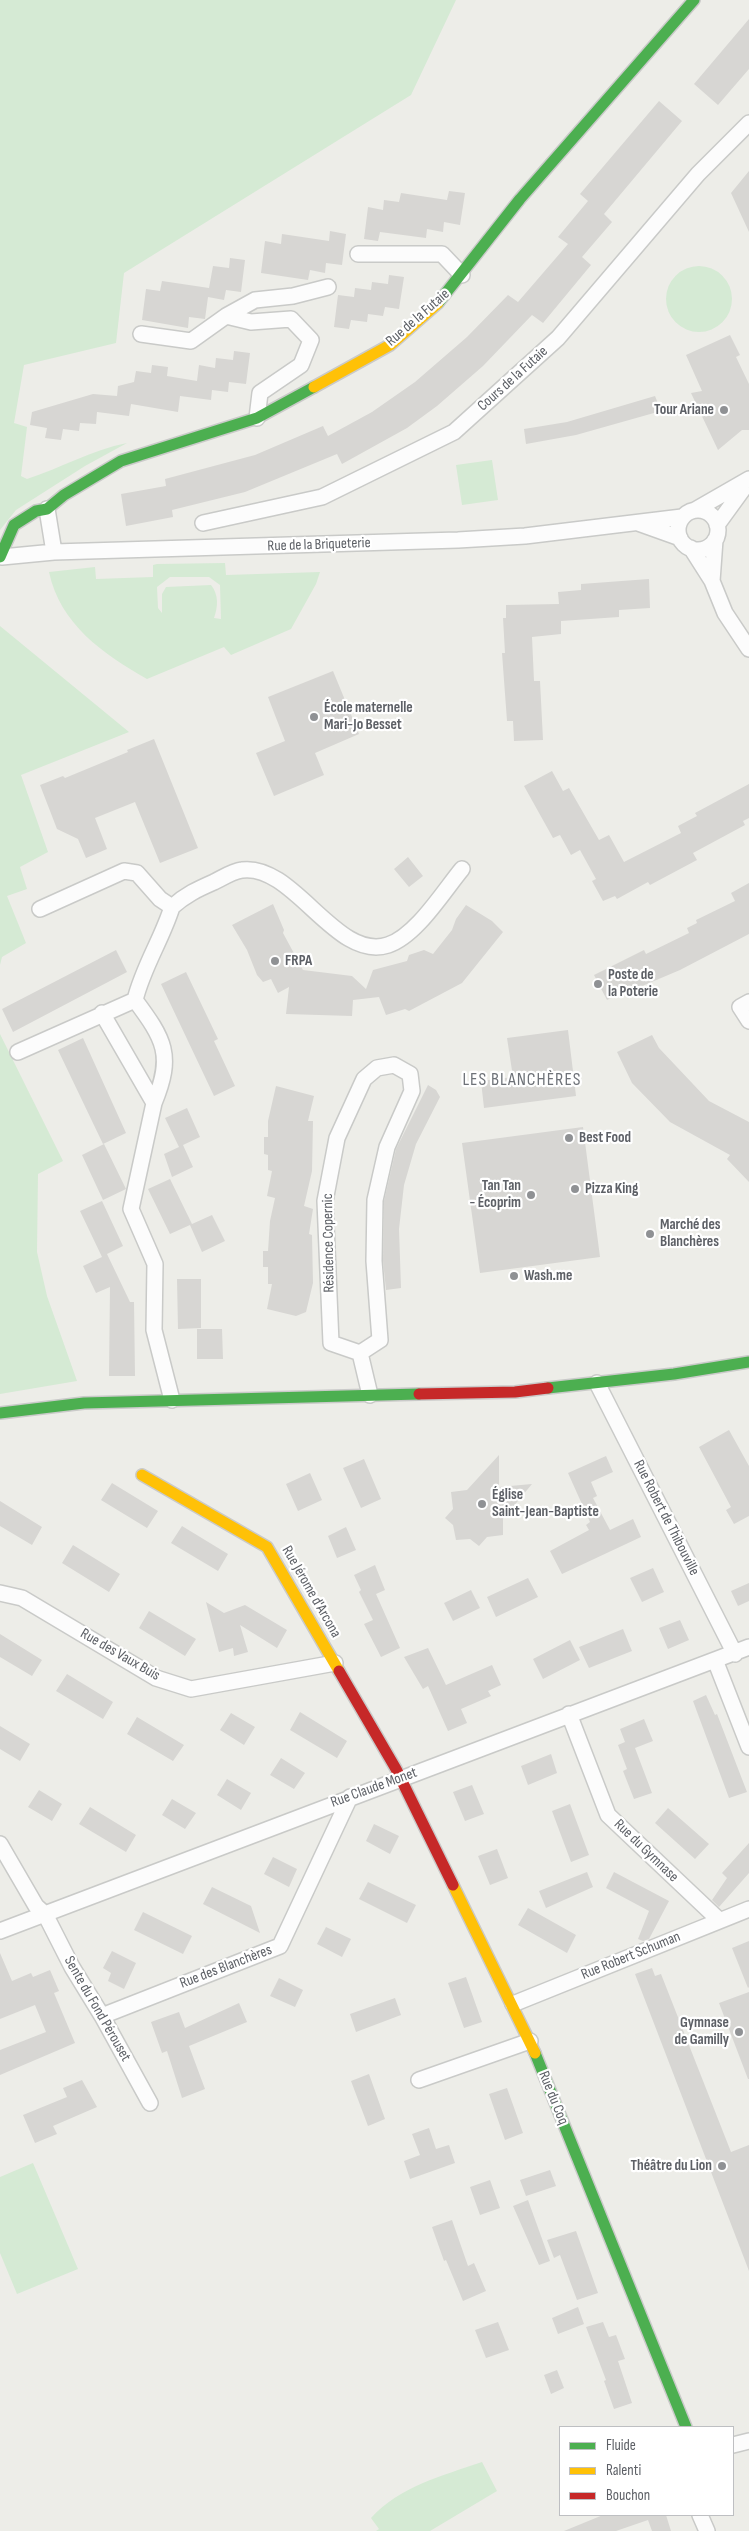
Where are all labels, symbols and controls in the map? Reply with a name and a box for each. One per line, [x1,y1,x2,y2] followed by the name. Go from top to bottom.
[383,286,453,350] street label: Rue de la Futaie
[474,343,552,415] street label: Cours de la Futaie
[654,401,714,419] place label: Tour Ariane
[718,404,730,416] marker: Tour Ariane
[267,534,371,556] street label: Rue de la Briqueterie
[324,699,413,734] place label: École maternelle Mari-Jo Besset
[308,711,320,723] marker: École maternelle Mari-Jo Besset
[285,952,312,970] place label: FRPA
[269,955,281,967] marker: FRPA
[608,966,658,1001] place label: Poste de la Poterie
[592,978,604,990] marker: Poste de la Poterie
[461,1069,583,1091] district label: LES BLANCHÈRES
[579,1129,631,1147] place label: Best Food
[563,1132,575,1144] marker: Best Food
[470,1177,521,1212] place label: Tan Tan - Écoprim
[585,1180,638,1198] place label: Pizza King
[569,1183,581,1195] marker: Pizza King
[525,1189,537,1201] marker: Tan Tan - Écoprim
[319,1193,339,1293] street label: Résidence Copernic
[660,1216,721,1251] place label: Marché des Blanchères
[644,1228,656,1240] marker: Marché des Blanchères
[524,1267,572,1285] place label: Wash.me
[508,1270,520,1282] marker: Wash.me
[629,1457,703,1579] street label: Rue Robert de Thibouville
[492,1486,599,1521] place label: Église Saint-Jean-Baptiste
[476,1498,488,1510] marker: Église Saint-Jean-Baptiste
[278,1543,344,1641] street label: Rue Jérome d'Arcona
[77,1625,163,1685] street label: Rue des Vaux Buis
[328,1764,420,1812] street label: Rue Claude Monet
[610,1816,682,1886] street label: Rue du Gymnase
[579,1928,683,1984] street label: Rue Robert Schuman
[177,1941,275,1993] street label: Rue des Blanchères
[60,1953,134,2065] street label: Sente du Fond Pérouset
[674,2014,729,2049] place label: Gymnase de Gamilly
[733,2026,745,2038] marker: Gymnase de Gamilly
[534,2069,572,2127] street label: Rue du Coq
[631,2157,712,2175] place label: Théâtre du Lion
[716,2160,728,2172] marker: Théâtre du Lion
[559,2426,734,2516] legend
[606,2436,636,2455] text: Fluide
[606,2461,641,2480] text: Ralenti
[606,2486,650,2505] text: Bouchon

